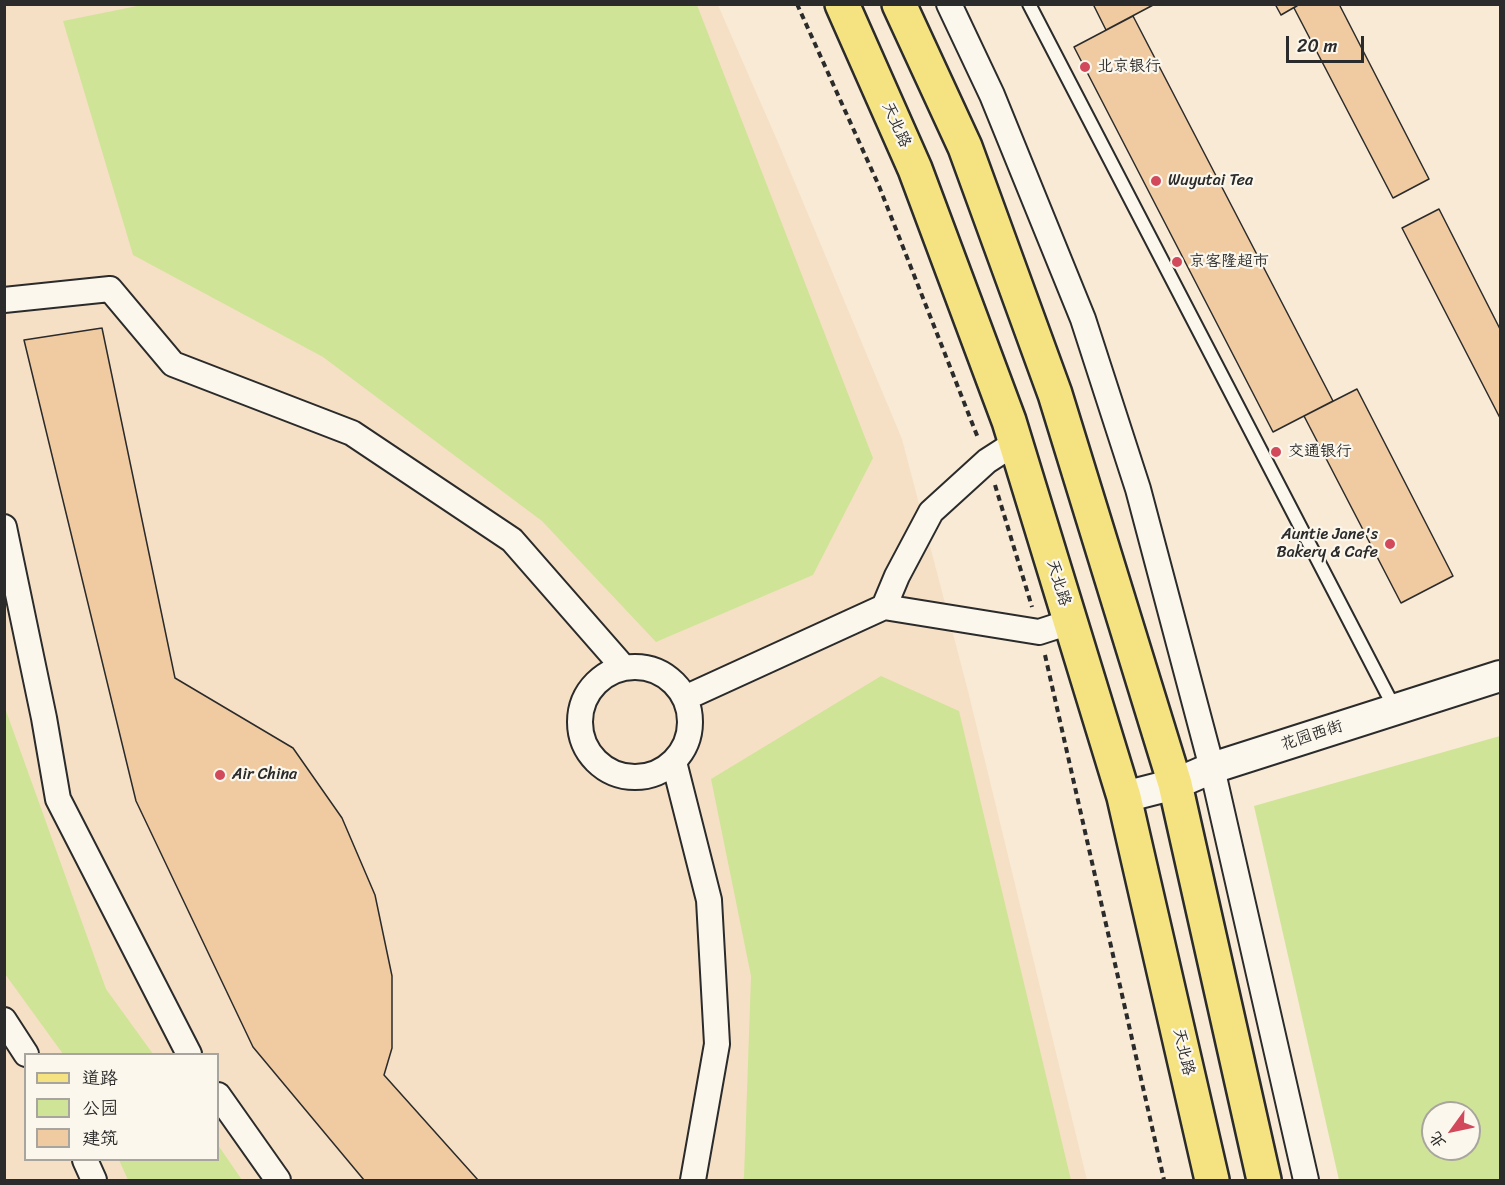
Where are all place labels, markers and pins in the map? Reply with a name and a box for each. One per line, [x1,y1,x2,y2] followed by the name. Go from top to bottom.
[1097,57,1161,77] place label: 北京银行
[1078,60,1092,74] marker: 北京银行
[1168,171,1253,191] place label: Wuyutai Tea
[1149,174,1163,188] marker: Wuyutai Tea
[1189,252,1269,272] place label: 京客隆超市
[1170,255,1184,269] marker: 京客隆超市
[1288,442,1352,462] place label: 交通银行
[1269,445,1283,459] marker: 交通银行
[1277,525,1378,563] place label: Auntie Jane's Bakery & Cafe
[1383,537,1397,551] marker: Auntie Jane's Bakery & Cafe
[232,765,297,785] place label: Air China
[213,768,227,782] marker: Air China

